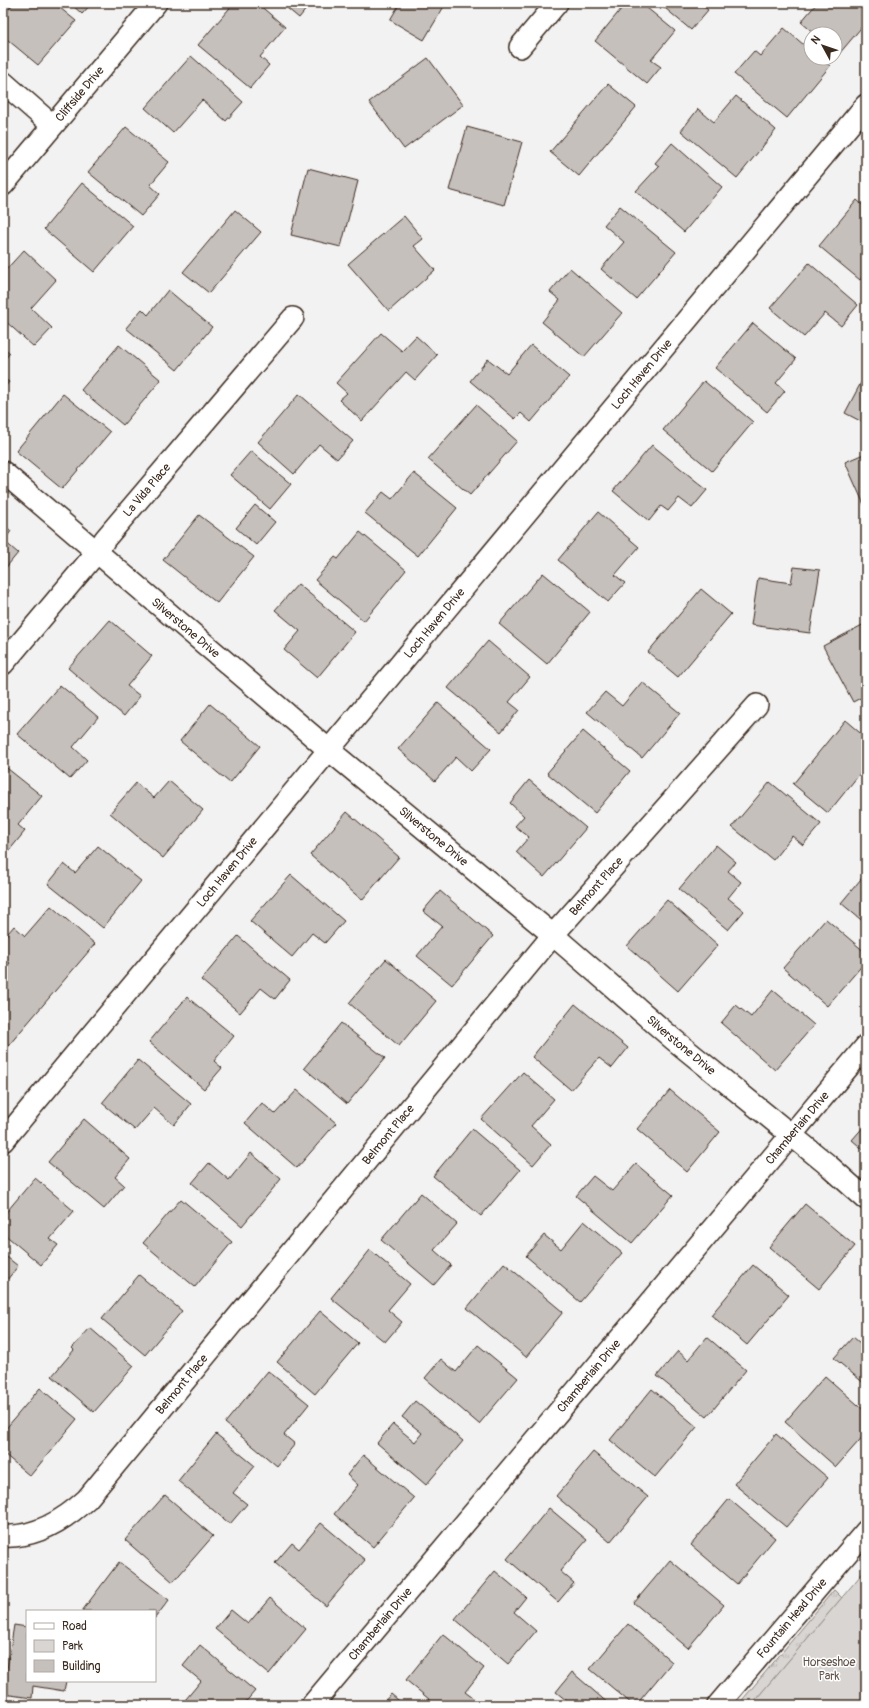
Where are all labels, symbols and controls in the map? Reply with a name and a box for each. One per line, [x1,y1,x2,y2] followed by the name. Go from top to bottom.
[803,26,843,66] north arrow
[808,32,823,47] text: N
[52,63,107,125] street label: Cliffside Drive
[608,336,675,412] street label: Loch Haven Drive
[120,460,174,520] street label: La Vida Place
[401,585,468,661] street label: Loch Haven Drive
[148,594,223,661] street label: Silverstone Drive
[396,803,471,869] street label: Silverstone Drive
[193,834,261,910] street label: Loch Haven Drive
[566,854,626,919] street label: Belmont Place
[644,1012,719,1078] street label: Silverstone Drive
[762,1088,832,1167] street label: Chamberlain Drive
[359,1101,417,1168] street label: Belmont Place
[554,1336,624,1415] street label: Chamberlain Drive
[152,1351,211,1418] street label: Belmont Place
[754,1575,830,1661] street label: Fountain Head Drive
[345,1584,415,1664] street label: Chamberlain Drive
[26,1610,156,1682] legend
[62,1619,87,1634] text: Road
[62,1639,83,1654] text: Park
[803,1655,856,1684] park label: Horseshoe Park
[62,1659,101,1674] text: Building

